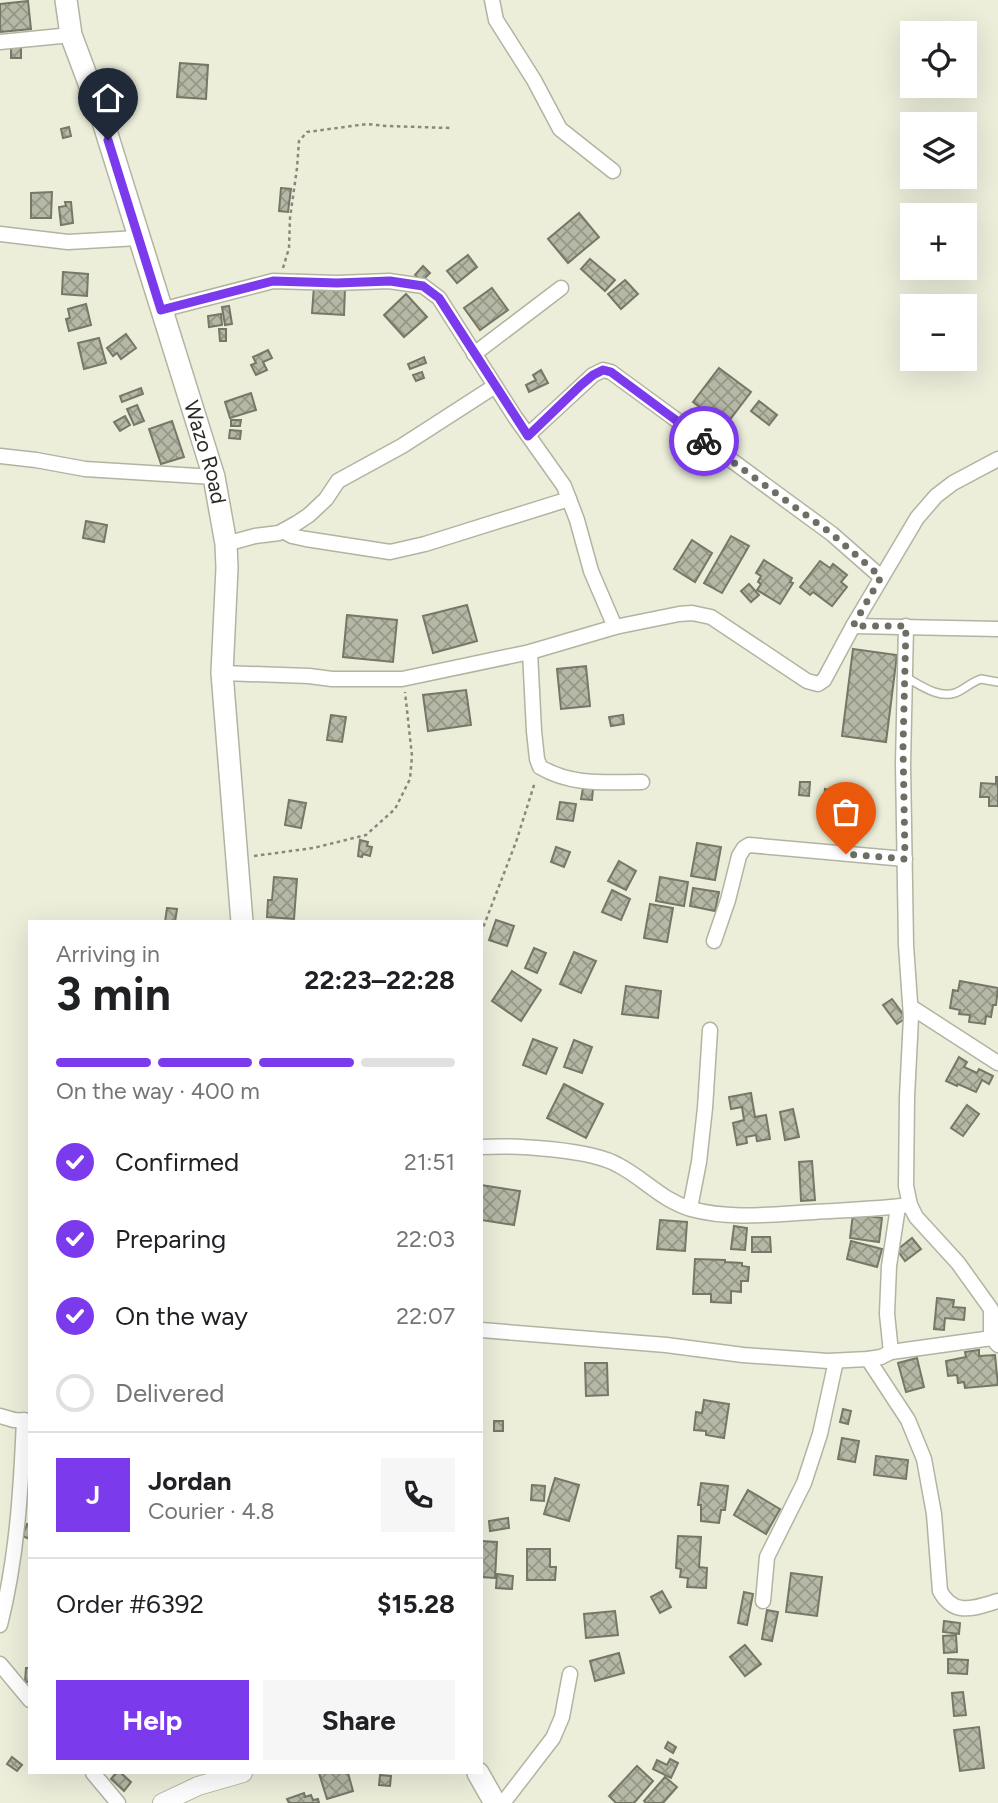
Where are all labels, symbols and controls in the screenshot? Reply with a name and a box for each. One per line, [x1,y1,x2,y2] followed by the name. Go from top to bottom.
[900,21,977,371] map controls
[900,21,977,98] button: locate
[78,68,138,140] pin
[89,79,127,117] icon: home
[900,112,977,189] button: layers
[900,203,977,280] button: +
[900,294,977,371] button: −
[179,398,232,506] street label: Wazo Road
[669,406,739,476] courier
[685,422,723,460] icon: bike
[816,782,876,854] pin
[827,793,865,831] icon: bag
[56,940,160,968] text: Arriving in
[304,964,455,996] text: 22:23–22:28
[56,966,171,1022] text: 3 min
[56,1077,260,1105] text: On the way · 400 m
[56,1143,94,1181] icon: check
[115,1146,239,1178] text: Confirmed
[404,1148,455,1176] text: 21:51
[56,1220,94,1258] icon: check
[115,1223,226,1255] text: Preparing
[396,1225,455,1253] text: 22:03
[56,1297,94,1335] icon: check
[115,1300,248,1332] text: On the way
[396,1302,455,1330] text: 22:07
[115,1377,224,1409] text: Delivered
[381,1458,455,1532] button: phone
[148,1465,231,1497] text: Jordan
[86,1479,100,1511] text: J
[148,1497,275,1525] text: Courier · 4.8
[56,1588,204,1620] text: Order #6392
[377,1588,455,1620] text: $15.28
[56,1680,249,1760] button: Help
[263,1680,455,1760] button: Share

